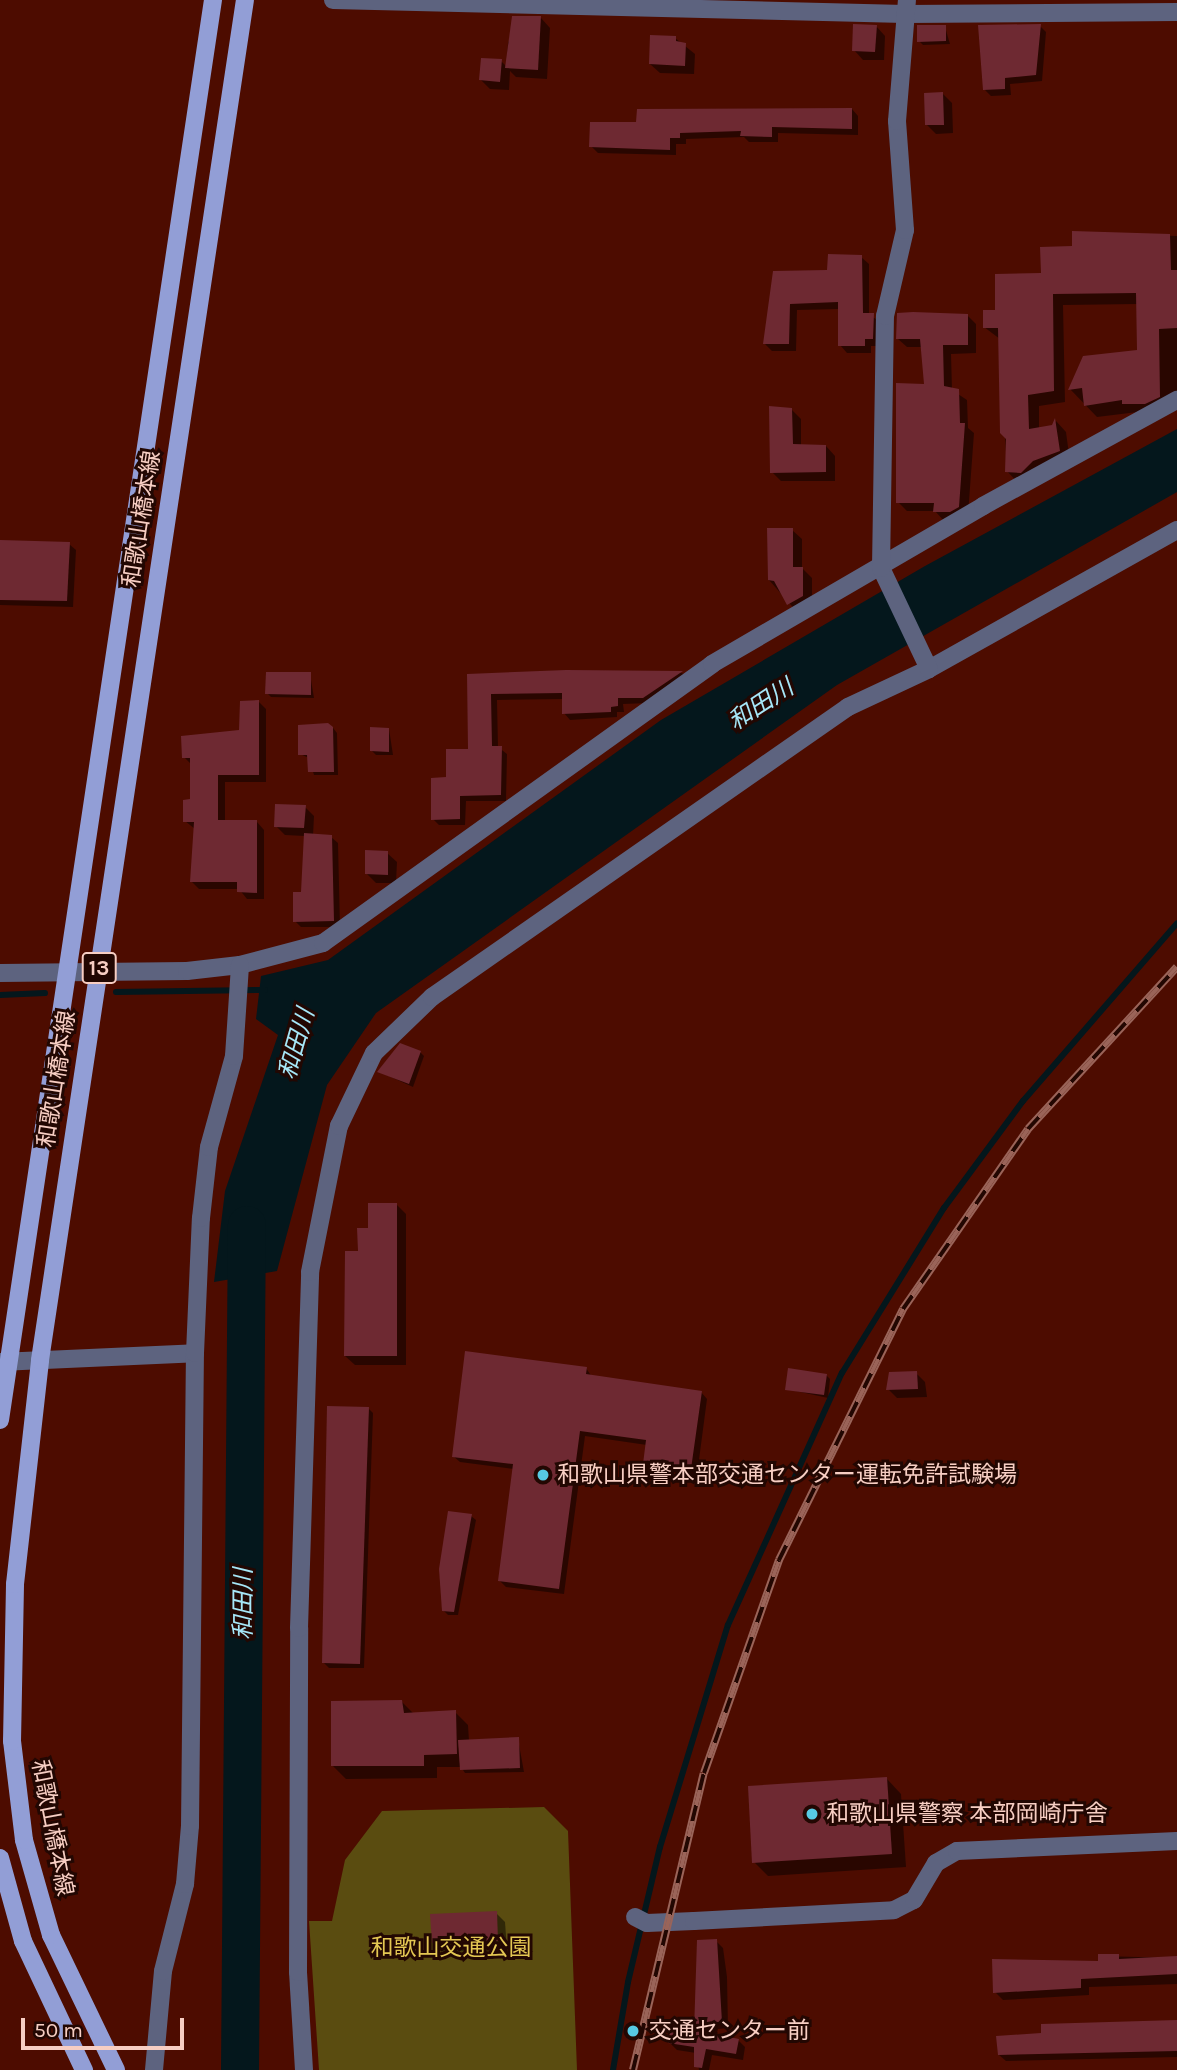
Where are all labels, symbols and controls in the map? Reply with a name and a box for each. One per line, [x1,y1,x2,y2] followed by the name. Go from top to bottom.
[118,449,166,589] street label: 和歌山橋本線
[723,673,799,737] water label: 和田川
[82,950,116,986] road number: 13
[273,1005,321,1083] water label: 和田川
[33,1009,81,1149] street label: 和歌山橋本線
[557,1461,1017,1489] place label: 和歌山県警本部交通センター運転免許試験場
[535,1467,551,1483] marker: 和歌山県警本部交通センター運転免許試験場
[230,1568,258,1640] water label: 和田川
[25,1758,79,1898] street label: 和歌山橋本線
[826,1800,1107,1828] place label: 和歌山県警察 本部岡崎庁舎
[804,1806,820,1822] marker: 和歌山県警察 本部岡崎庁舎
[371,1934,531,1962] park label: 和歌山交通公園
[24,2004,187,2048] scale bar
[649,2017,810,2045] place label: 交通センター前
[34,2018,83,2042] text: 50 m
[623,2021,643,2041] marker: 交通センター前

